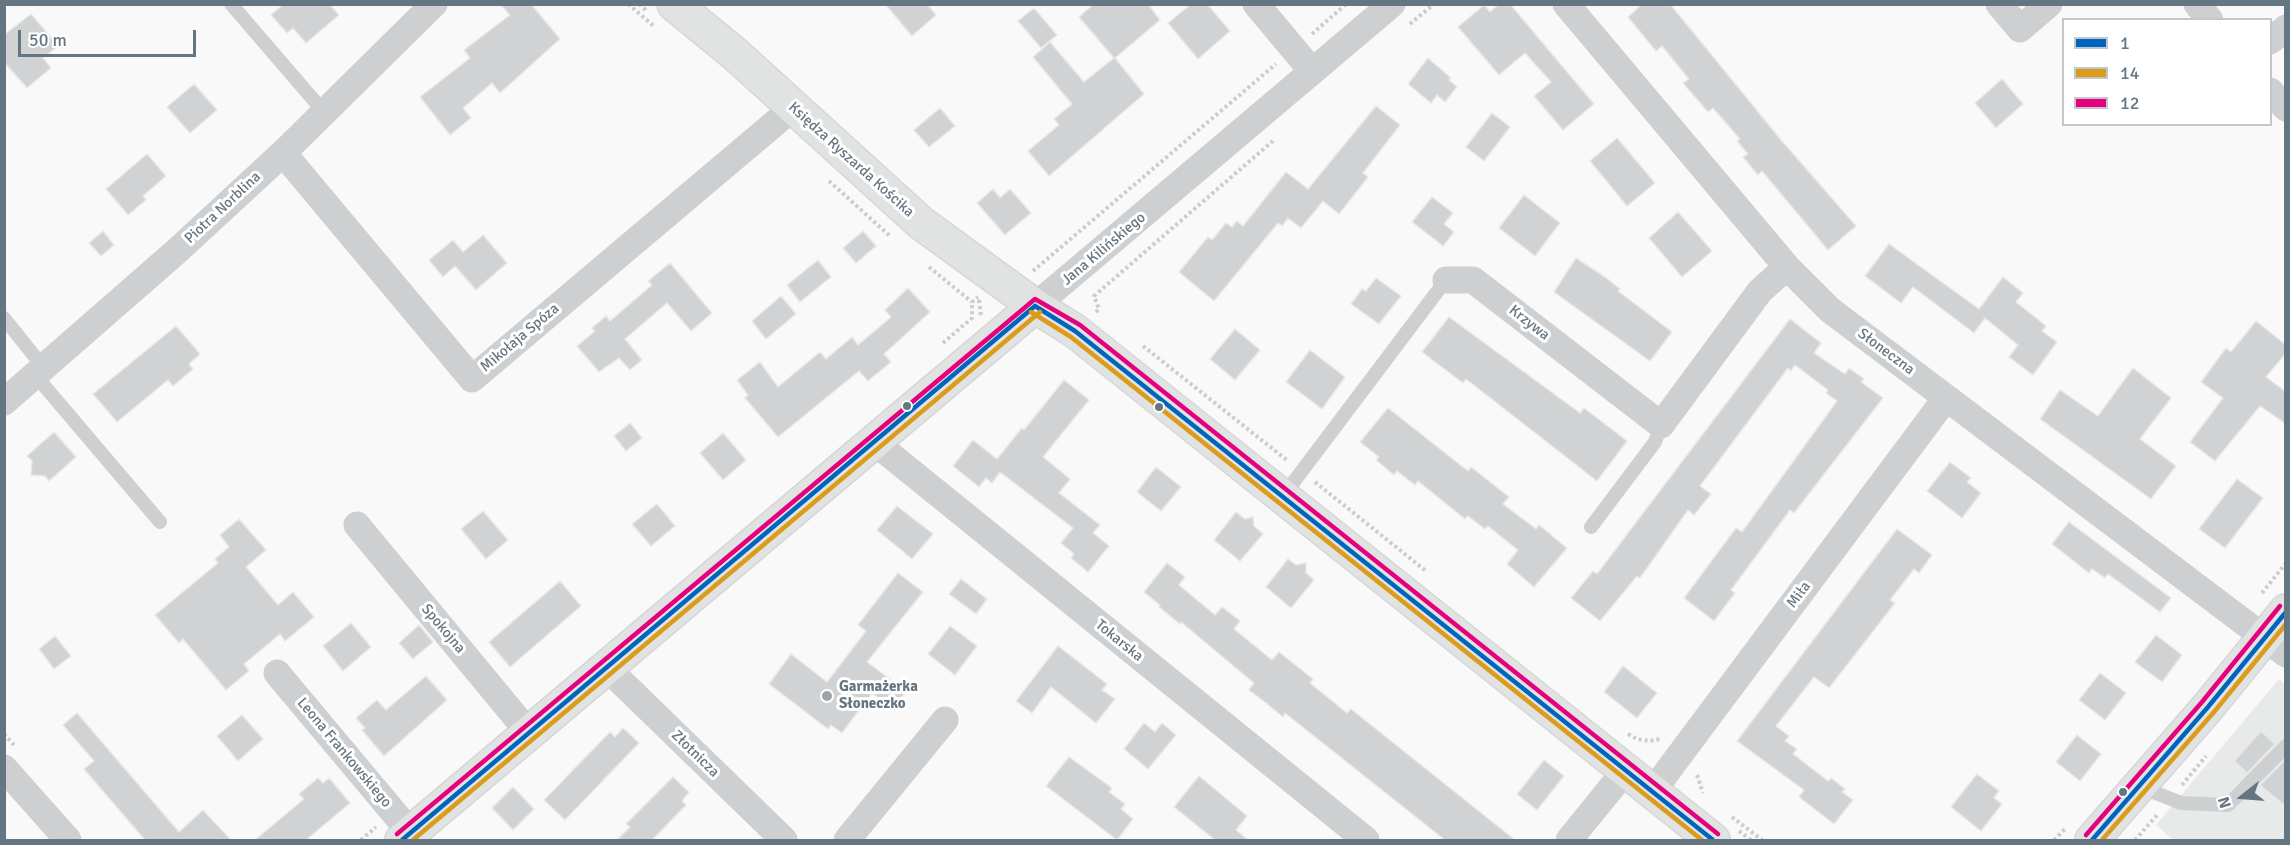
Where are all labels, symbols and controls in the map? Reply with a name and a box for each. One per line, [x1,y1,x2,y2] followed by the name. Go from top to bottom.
[21,18,200,56] scale bar
[2062,18,2272,126] legend
[29,29,67,51] text: 50 m
[2120,32,2130,54] text: 1
[2120,62,2139,84] text: 14
[2120,92,2139,114] text: 12
[784,99,918,221] street label: Księdza Ryszarda Kościka
[181,168,265,248] street label: Piotra Norblina
[1058,209,1150,289] street label: Jana Kilińskiego
[477,300,563,376] street label: Mikołaja Spóza
[1505,302,1553,344] street label: Krzywa
[1854,325,1918,379] street label: Słoneczna
[901,400,913,412] unlabelled marker
[1153,401,1165,413] unlabelled marker
[1783,578,1815,612] street label: Miła
[417,601,469,657] street label: Spokojna
[1091,616,1147,666] street label: Tokarska
[839,678,918,713] place label: Garmażerka Słoneczko
[820,689,834,703] marker: Garmażerka Słoneczko
[293,695,395,811] street label: Leona Frankowskiego
[667,727,723,781] street label: Złotnicza
[2212,767,2272,827] north arrow
[2117,786,2129,798] unlabelled marker
[2214,794,2236,811] text: N

